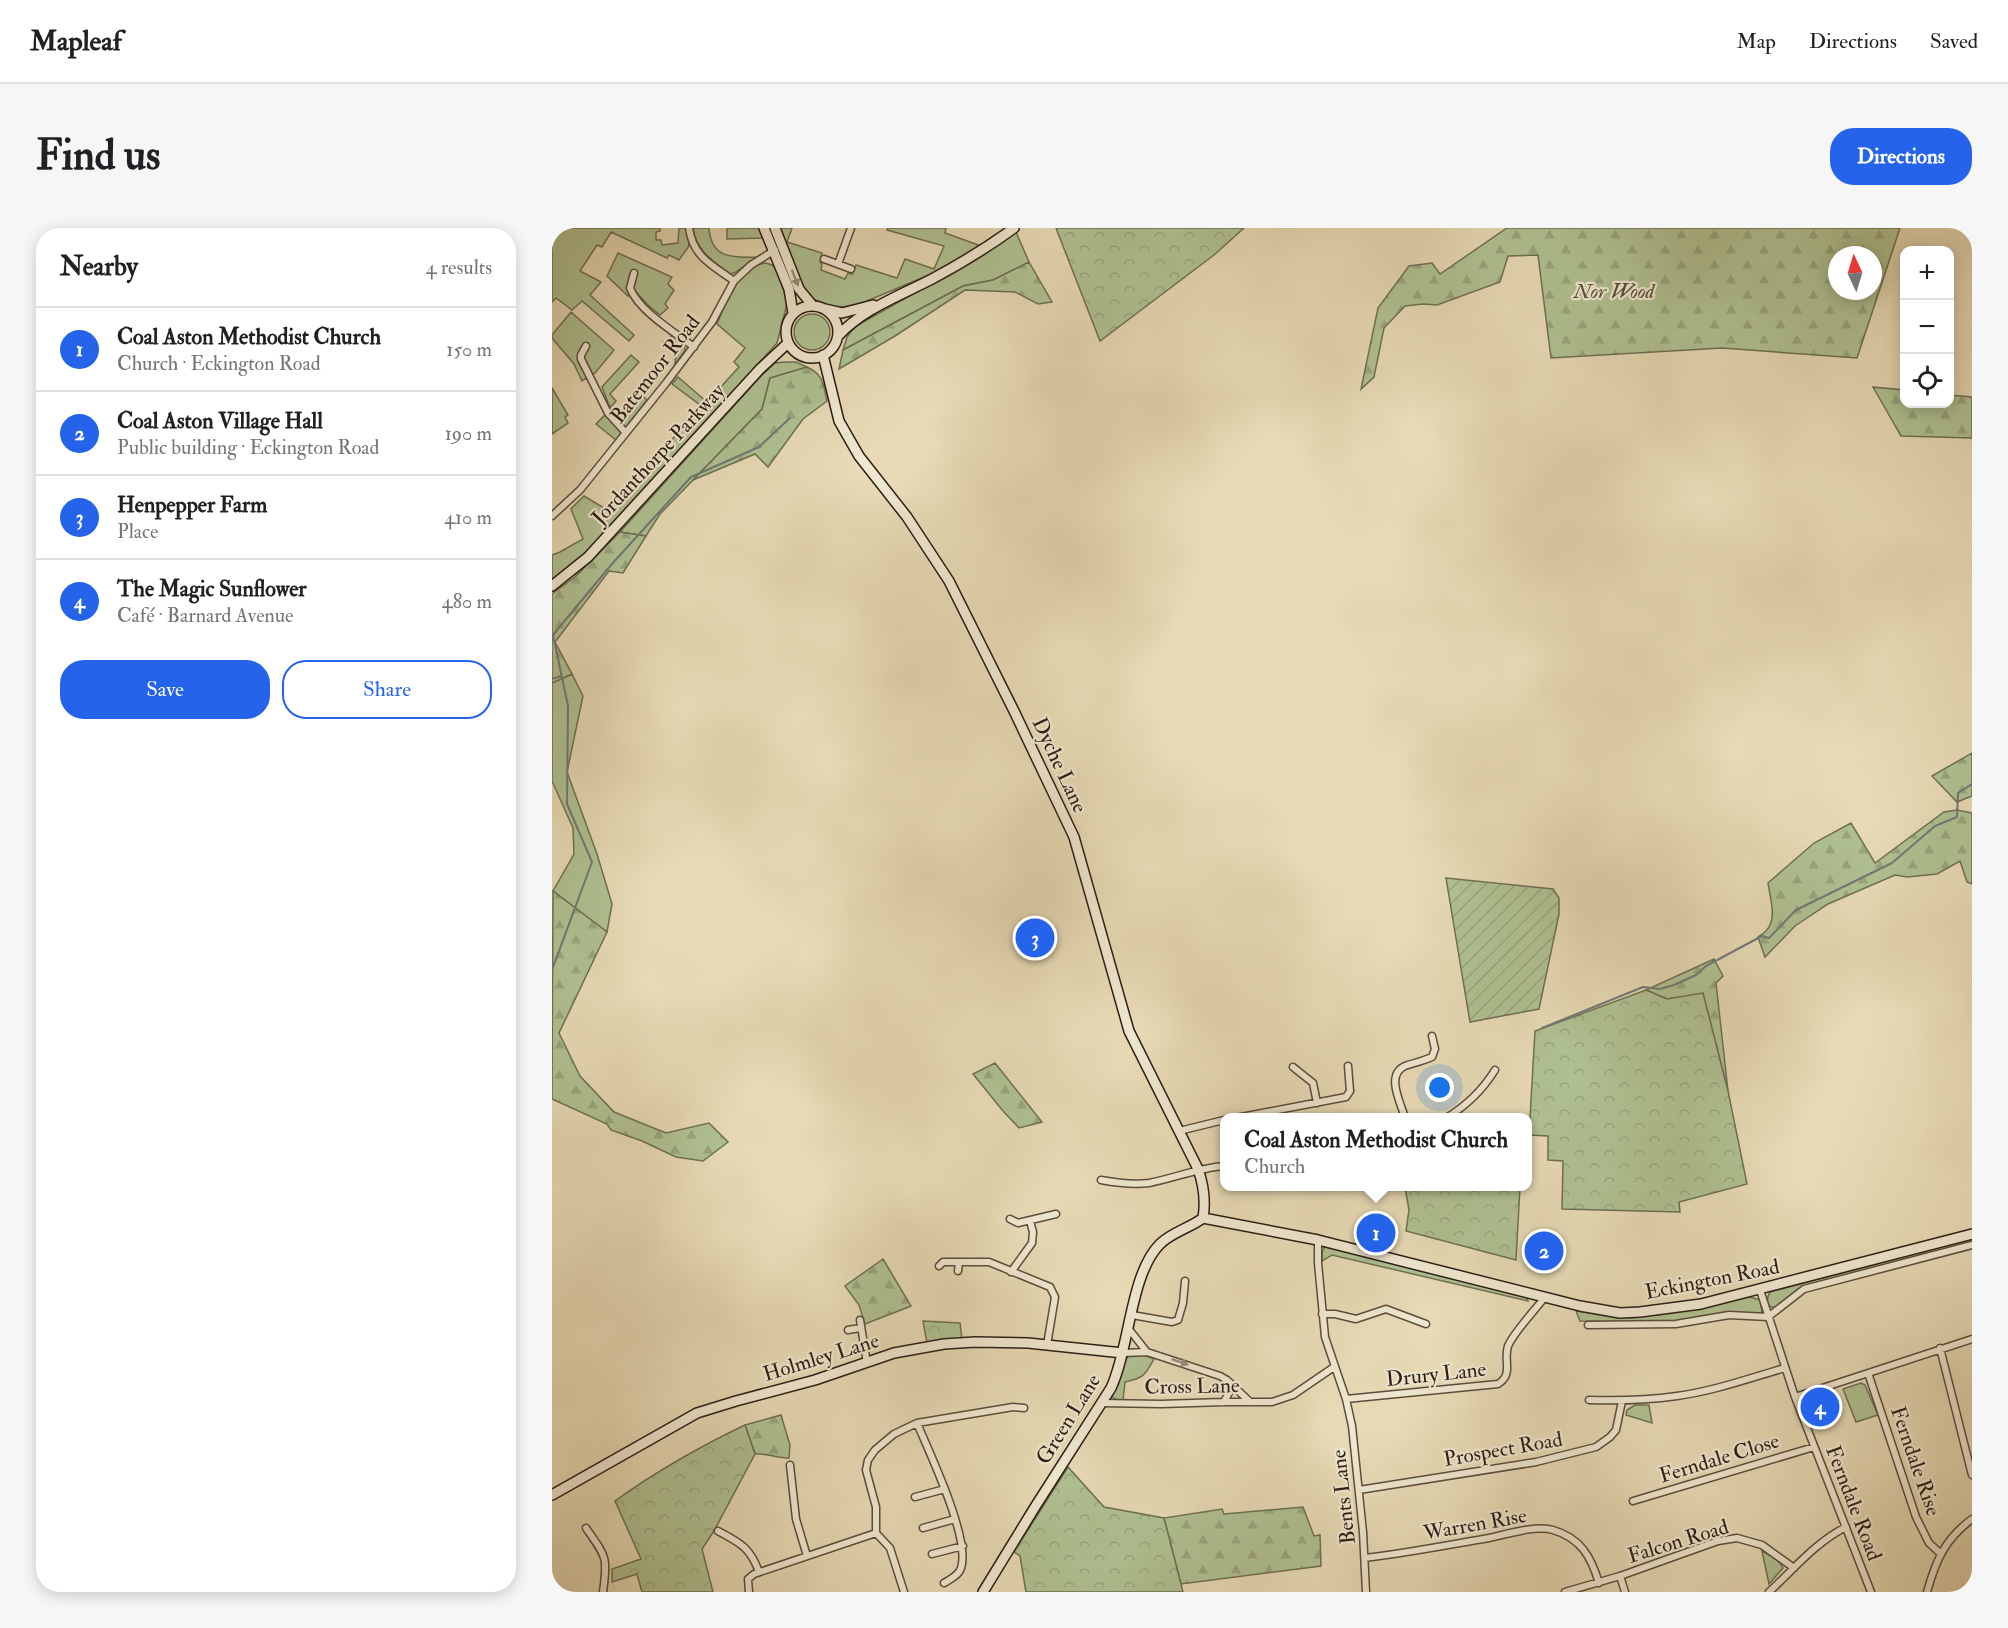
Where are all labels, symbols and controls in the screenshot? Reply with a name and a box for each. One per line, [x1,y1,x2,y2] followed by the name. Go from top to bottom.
[30,24,122,59] text: Mapleaf
[1736,28,1776,55] text: Map
[1809,28,1897,55] text: Directions
[1930,28,1978,55] text: Saved
[1830,128,1972,185] button: Directions
[36,130,160,182] text: Find us
[1828,246,1882,300] north arrow
[1900,246,1954,408] map controls
[1900,246,1954,300] button: +
[60,251,138,283] text: Nearby
[426,255,492,280] text: 4 results
[791,269,800,287] one-way arrow
[1573,278,1655,305] park label: Nor Wood
[1900,300,1954,354] button: −
[605,309,707,429] street label: Batemoor Road
[117,323,381,351] text: Coal Aston Methodist Church
[76,337,83,362] text: 1
[446,337,492,362] text: 150 m
[117,351,321,376] text: Church · Eckington Road
[1900,354,1954,408] button: locate
[585,377,731,531] street label: Jordanthorpe Parkway
[117,407,323,435] text: Coal Aston Village Hall
[74,421,85,446] text: 2
[445,421,492,446] text: 190 m
[117,435,379,460] text: Public building · Eckington Road
[117,491,267,519] text: Henpepper Farm
[76,505,83,530] text: 3
[444,505,492,530] text: 410 m
[117,519,158,544] text: Place
[117,575,307,603] text: The Magic Sunflower
[74,589,85,614] text: 4
[442,589,492,614] text: 480 m
[117,603,293,628] text: Café · Barnard Avenue
[60,660,270,719] button: Save
[282,660,492,719] button: Share
[1026,713,1093,817] street label: Dyche Lane
[1016,916,1054,960] pin: 3
[1425,1073,1454,1102] your location
[1220,1113,1532,1191] popup
[1244,1126,1508,1154] text: Coal Aston Methodist Church
[1244,1154,1305,1179] text: Church
[1356,1210,1396,1256] pin: 1
[1524,1228,1564,1274] pin: 2
[1643,1253,1782,1306] street label: Eckington Road
[760,1327,883,1388] street label: Holmley Lane
[1385,1356,1488,1393] street label: Drury Lane
[1171,1358,1189,1367] one-way arrow
[1030,1369,1107,1470] street label: Green Lane
[1144,1372,1240,1401] street label: Cross Lane
[1800,1384,1840,1430] pin: 4
[1884,1403,1947,1520] street label: Ferndale Rise
[1442,1426,1565,1473] street label: Prospect Road
[1656,1427,1783,1490] street label: Ferndale Close
[1819,1442,1888,1565] street label: Ferndale Road
[1325,1448,1362,1546] street label: Bents Lane
[1420,1502,1529,1547] street label: Warren Rise
[1624,1513,1733,1570] street label: Falcon Road

